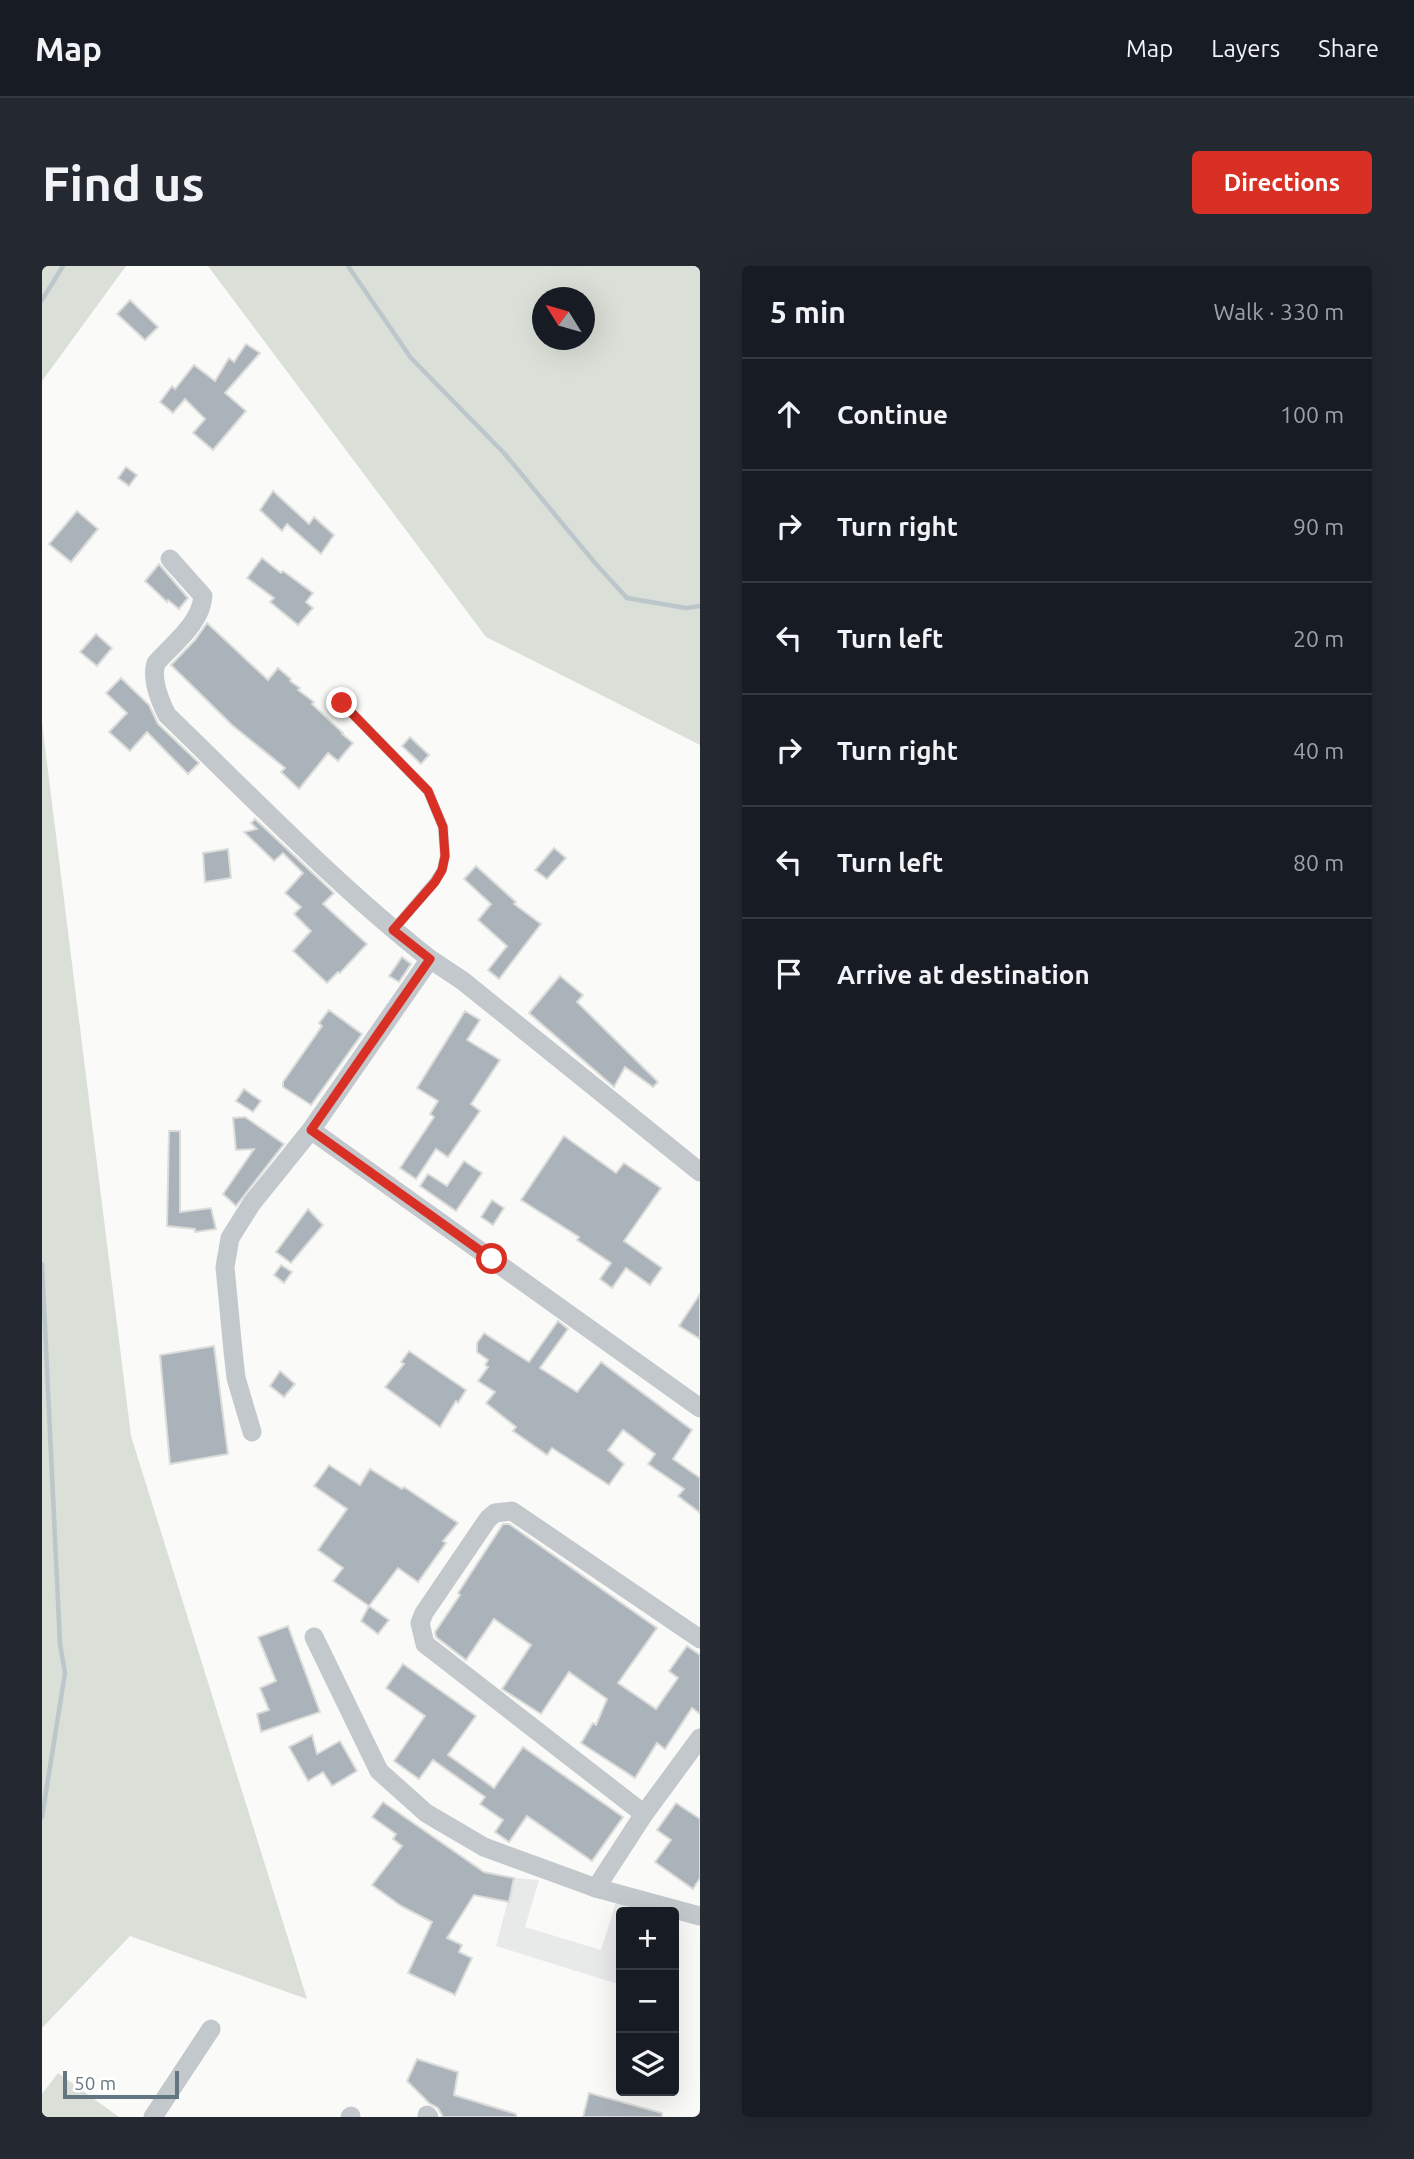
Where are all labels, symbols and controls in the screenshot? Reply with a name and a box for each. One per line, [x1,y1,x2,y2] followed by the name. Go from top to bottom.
[35,30,102,67] text: Map
[1126,35,1173,62] text: Map
[1211,35,1280,62] text: Layers
[1318,35,1379,62] text: Share
[1192,151,1372,214] button: Directions
[42,155,205,210] text: Find us
[532,287,595,350] north arrow
[770,295,846,329] text: 5 min
[1213,299,1344,324] text: Walk · 330 m
[770,395,808,433] icon: ahead
[837,400,948,429] text: Continue
[1280,402,1344,427] text: 100 m
[770,507,808,545] icon: right
[837,512,958,541] text: Turn right
[1293,514,1344,539] text: 90 m
[770,619,808,657] icon: left
[837,624,943,653] text: Turn left
[1293,626,1344,651] text: 20 m
[326,687,357,718] route end
[770,731,808,769] icon: right
[837,736,958,765] text: Turn right
[1293,738,1344,763] text: 40 m
[770,843,808,881] icon: left
[837,848,943,877] text: Turn left
[1293,850,1344,875] text: 80 m
[770,955,808,993] icon: arrive
[837,960,1090,989] text: Arrive at destination
[476,1243,507,1274] route start
[616,1907,679,2096] map controls
[616,1907,679,1970] button: +
[616,1970,679,2033] button: −
[616,2033,679,2096] button: layers
[63,2068,178,2100] scale bar
[74,2072,116,2094] text: 50 m

